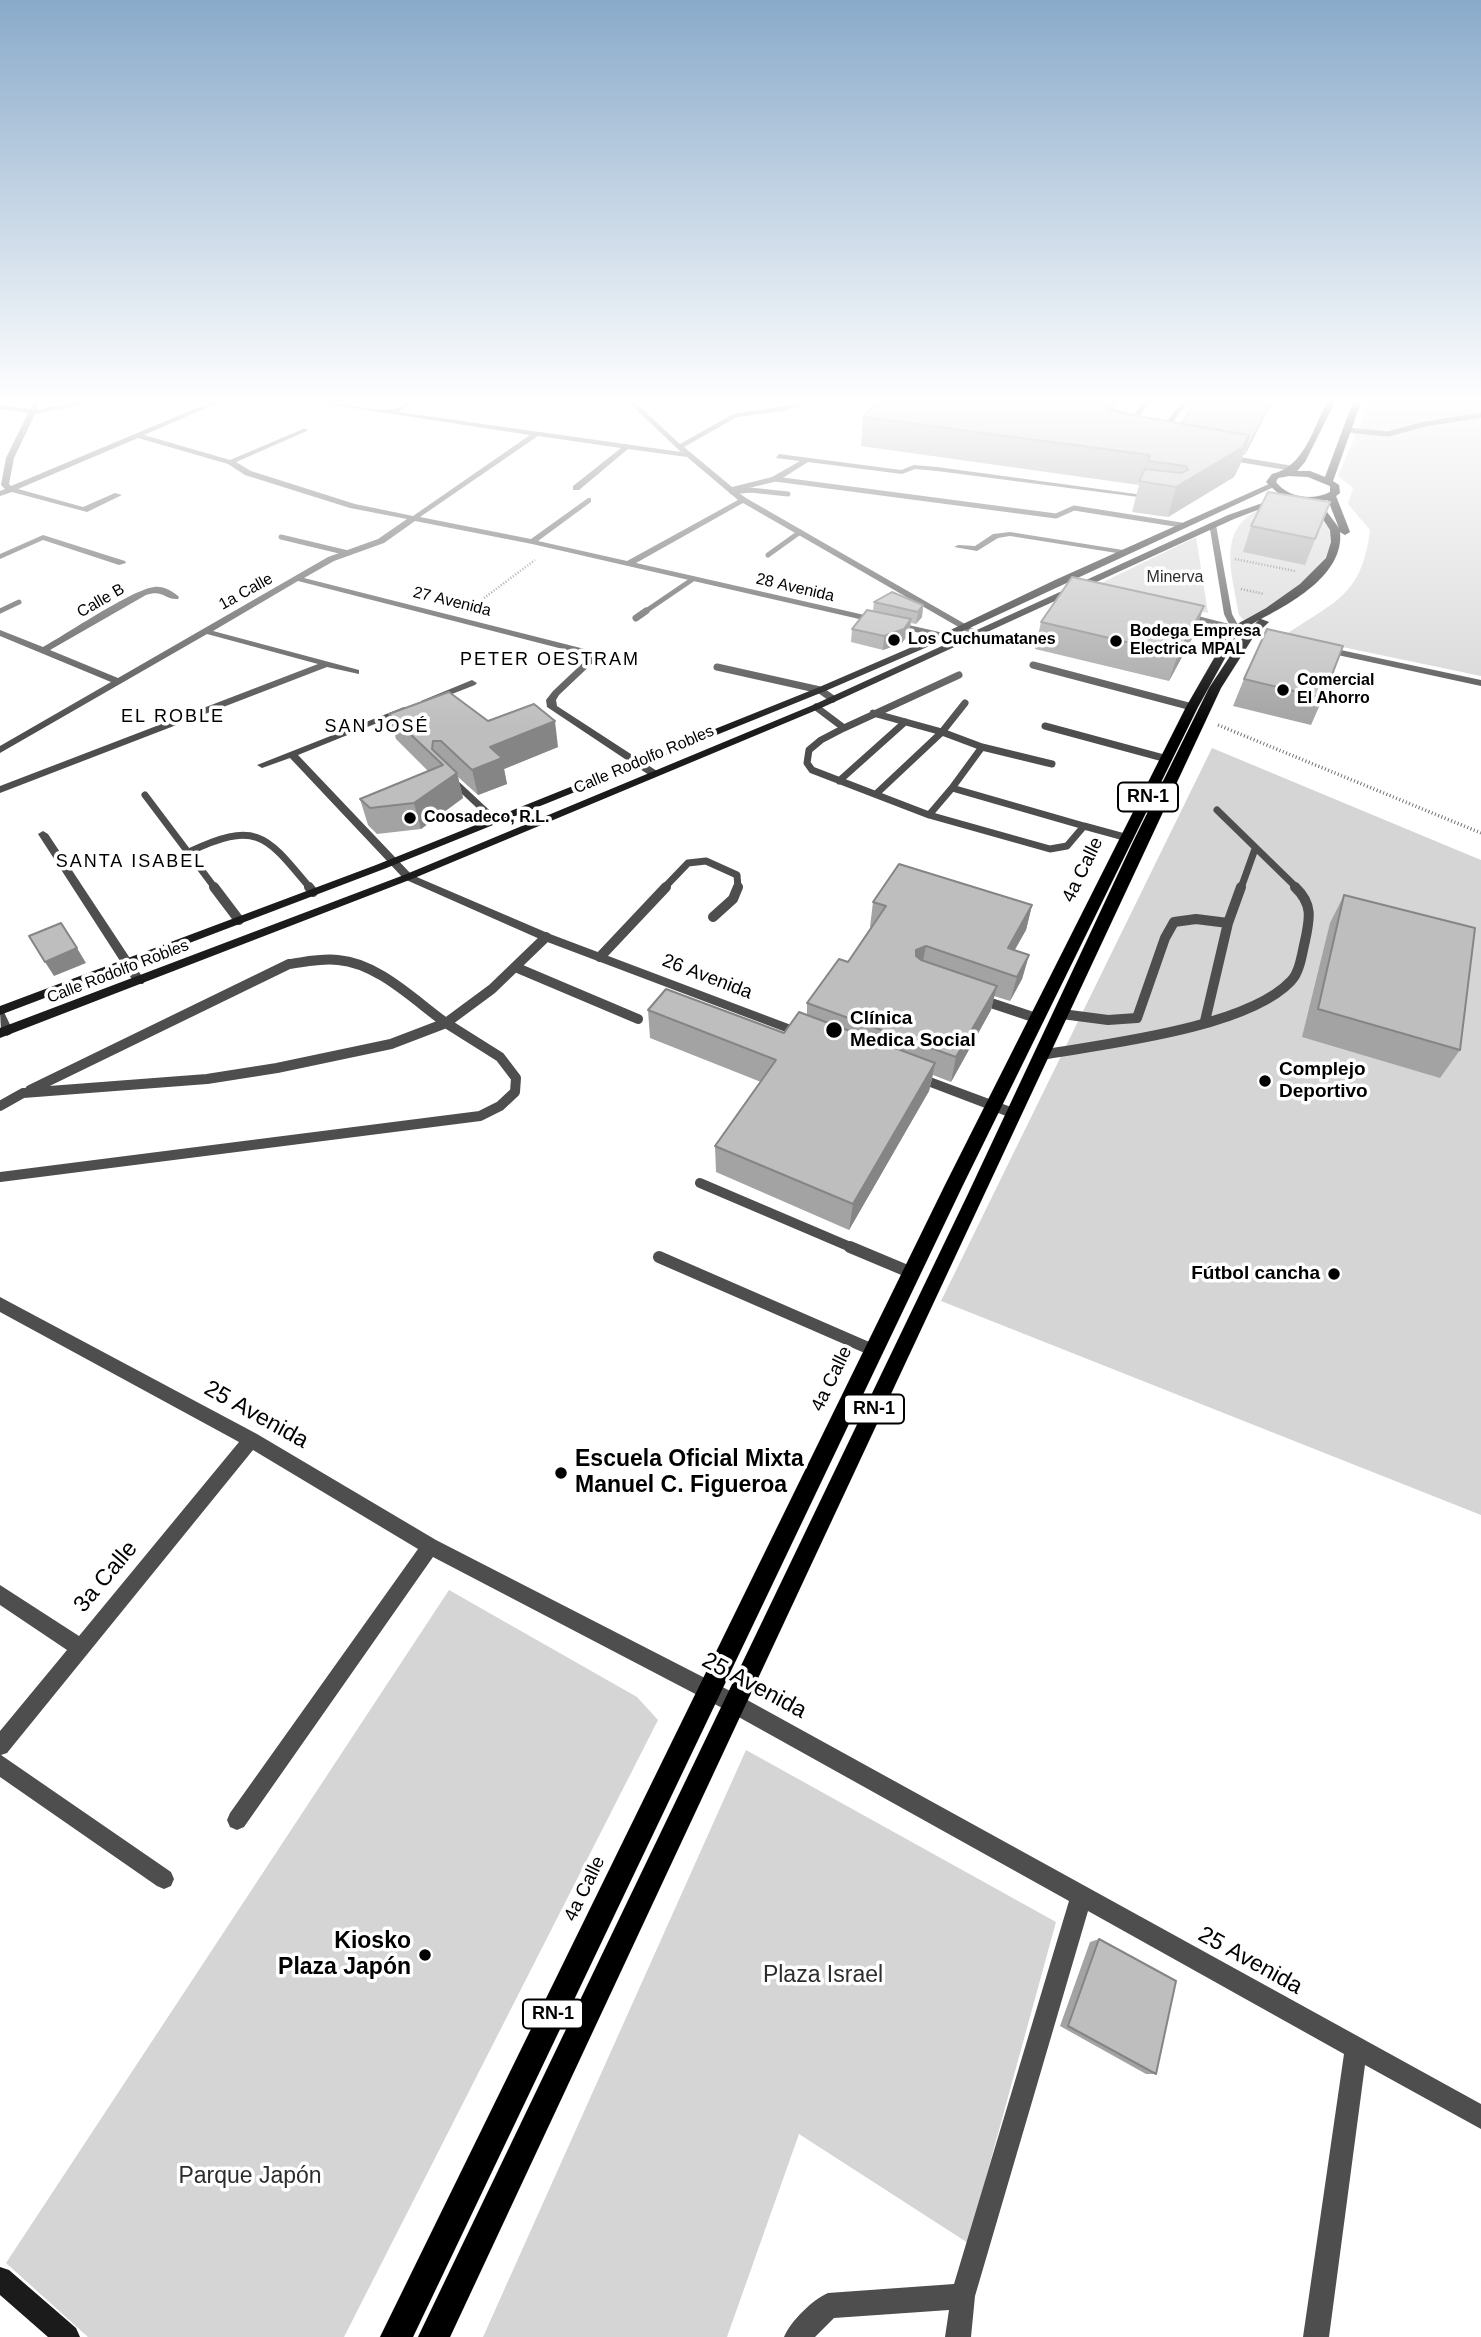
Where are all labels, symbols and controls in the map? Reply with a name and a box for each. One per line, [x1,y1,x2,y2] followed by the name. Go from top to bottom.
[1147,568,1203,588] park label: Minerva
[216,569,276,615] street label: 1a Calle
[754,570,836,606] street label: 28 Avenida
[74,580,128,622] street label: Calle B
[411,583,493,621] street label: 27 Avenida
[1130,622,1261,660] place label: Bodega Empresa Electrica MPAL
[908,630,1056,650] place label: Los Cuchumatanes
[886,632,902,648] marker: Los Cuchumatanes
[1108,633,1124,649] marker: Bodega Empresa Electrica MPAL
[462,649,638,671] district label: PETER OESTRAM
[1297,671,1374,709] place label: Comercial El Ahorro
[1275,682,1291,698] marker: Comercial El Ahorro
[122,706,224,728] district label: EL ROBLE
[325,716,429,738] district label: SAN JOSÉ
[571,722,717,798] street label: Calle Rodolfo Robles
[1118,782,1178,812] road number: RN-1
[424,808,549,828] place label: Coosadeco, R.L.
[402,810,418,826] marker: Coosadeco, R.L.
[1057,834,1109,906] street label: 4a Calle
[57,851,205,873] district label: SANTA ISABEL
[44,936,192,1008] street label: Calle Rodolfo Robles
[659,949,755,1005] street label: 26 Avenida
[850,1008,976,1052] place label: Clínica Medica Social
[824,1020,844,1040] marker: Clínica Medica Social
[1279,1059,1368,1103] place label: Complejo Deportivo
[1257,1073,1273,1089] marker: Complejo Deportivo
[1191,1263,1320,1285] place label: Fútbol cancha
[1326,1266,1342,1282] marker: Fútbol cancha
[806,1343,858,1415] street label: 4a Calle
[199,1375,313,1455] street label: 25 Avenida
[844,1394,904,1424] road number: RN-1
[575,1446,804,1500] place label: Escuela Oficial Mixta Manuel C. Figueroa
[553,1465,569,1481] marker: Escuela Oficial Mixta Manuel C. Figueroa
[68,1536,144,1618] street label: 3a Calle
[697,1647,811,1725] street label: 25 Avenida
[559,1853,611,1925] street label: 4a Calle
[1193,1921,1307,2001] street label: 25 Avenida
[278,1928,411,1982] place label: Kiosko Plaza Japón
[417,1947,433,1963] marker: Kiosko Plaza Japón
[763,1962,883,1990] park label: Plaza Israel
[523,2000,583,2028] road number: RN-1
[178,2163,322,2191] park label: Parque Japón

